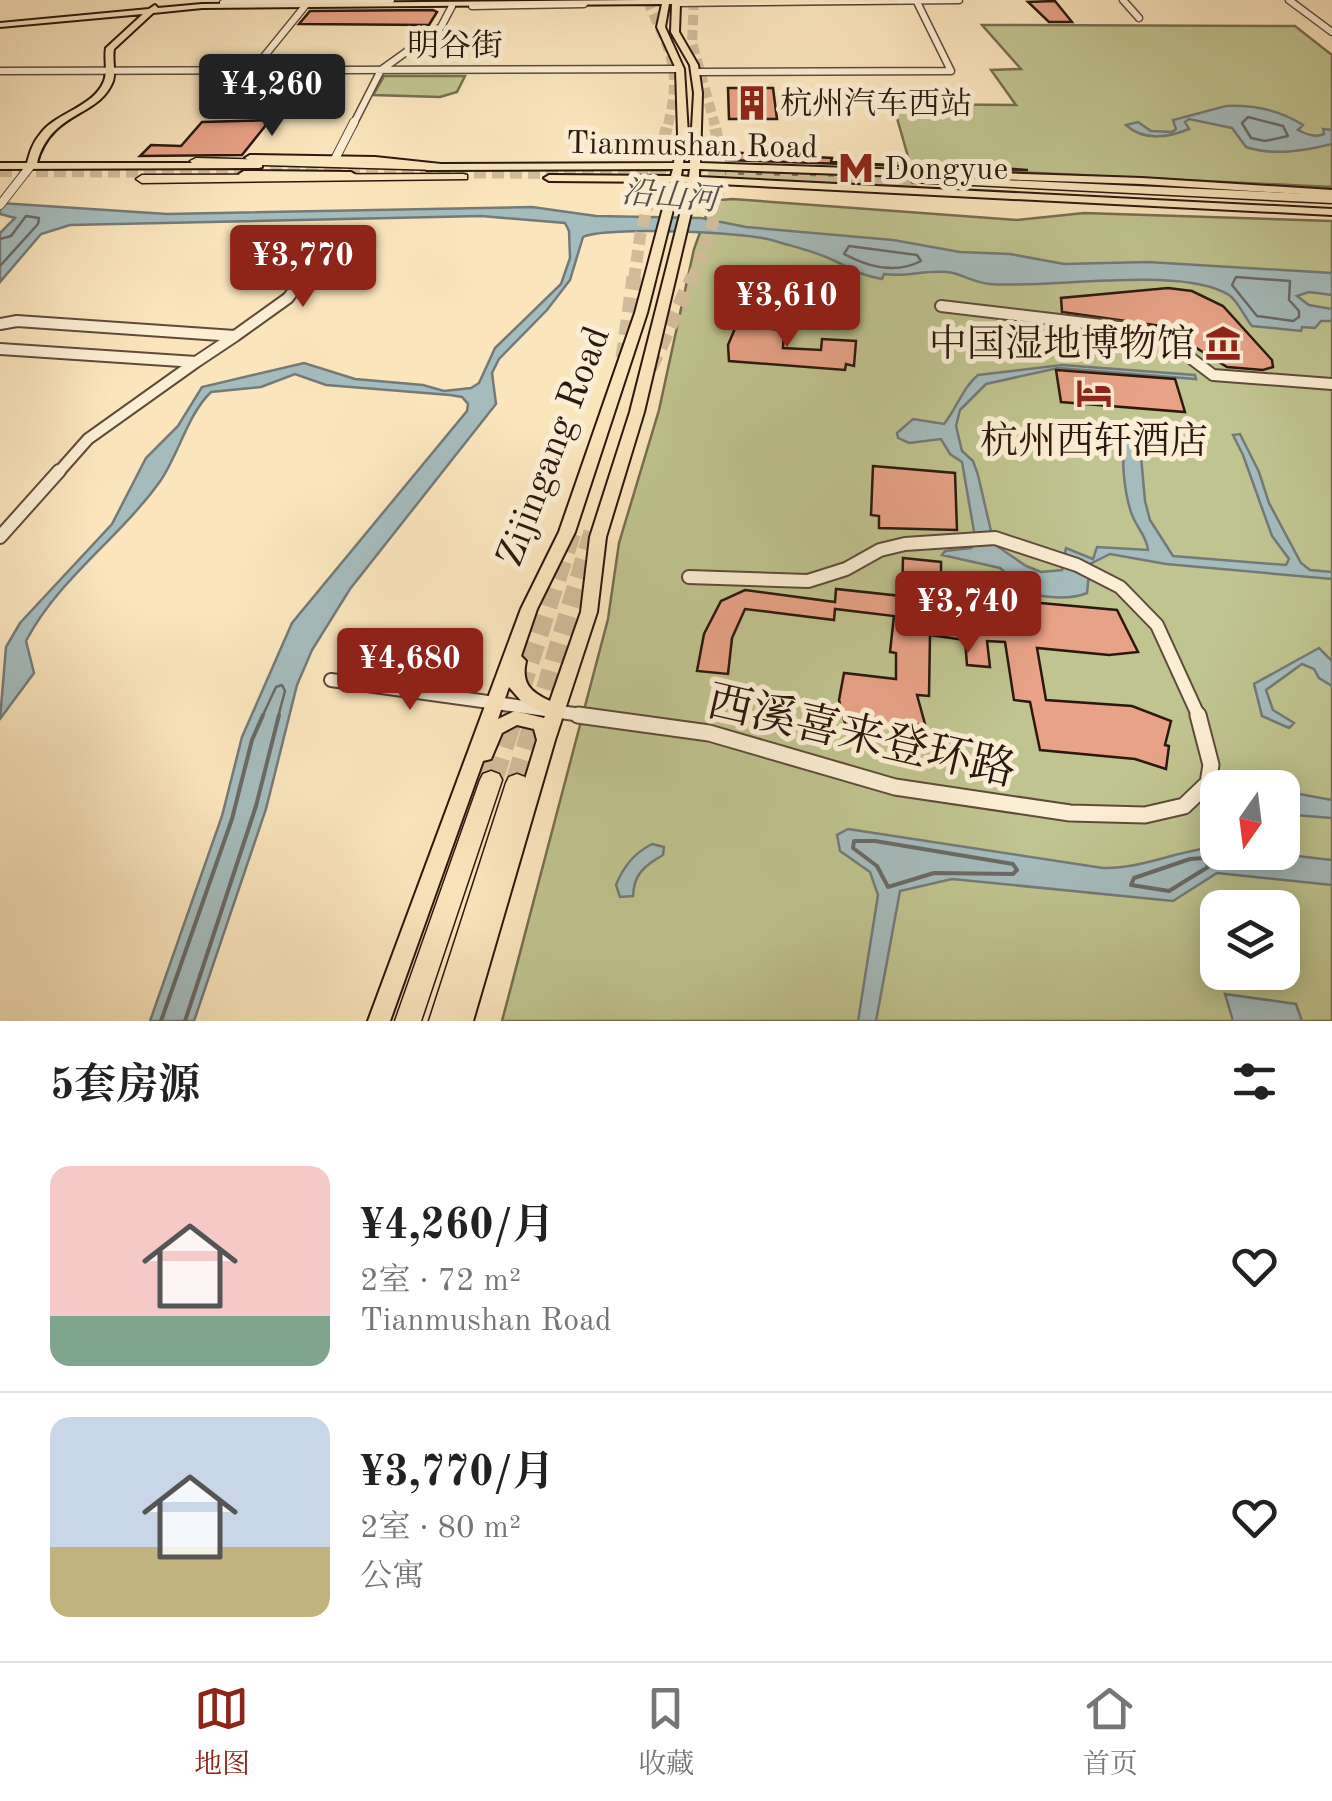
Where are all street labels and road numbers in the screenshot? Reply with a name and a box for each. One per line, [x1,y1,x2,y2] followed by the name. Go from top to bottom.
[407,29,503,64] street label: 明谷街
[566,129,818,165] street label: Tianmushan Road
[492,322,618,572] street label: Zijingang Road
[702,677,1020,796] street label: 西溪喜来登环路

